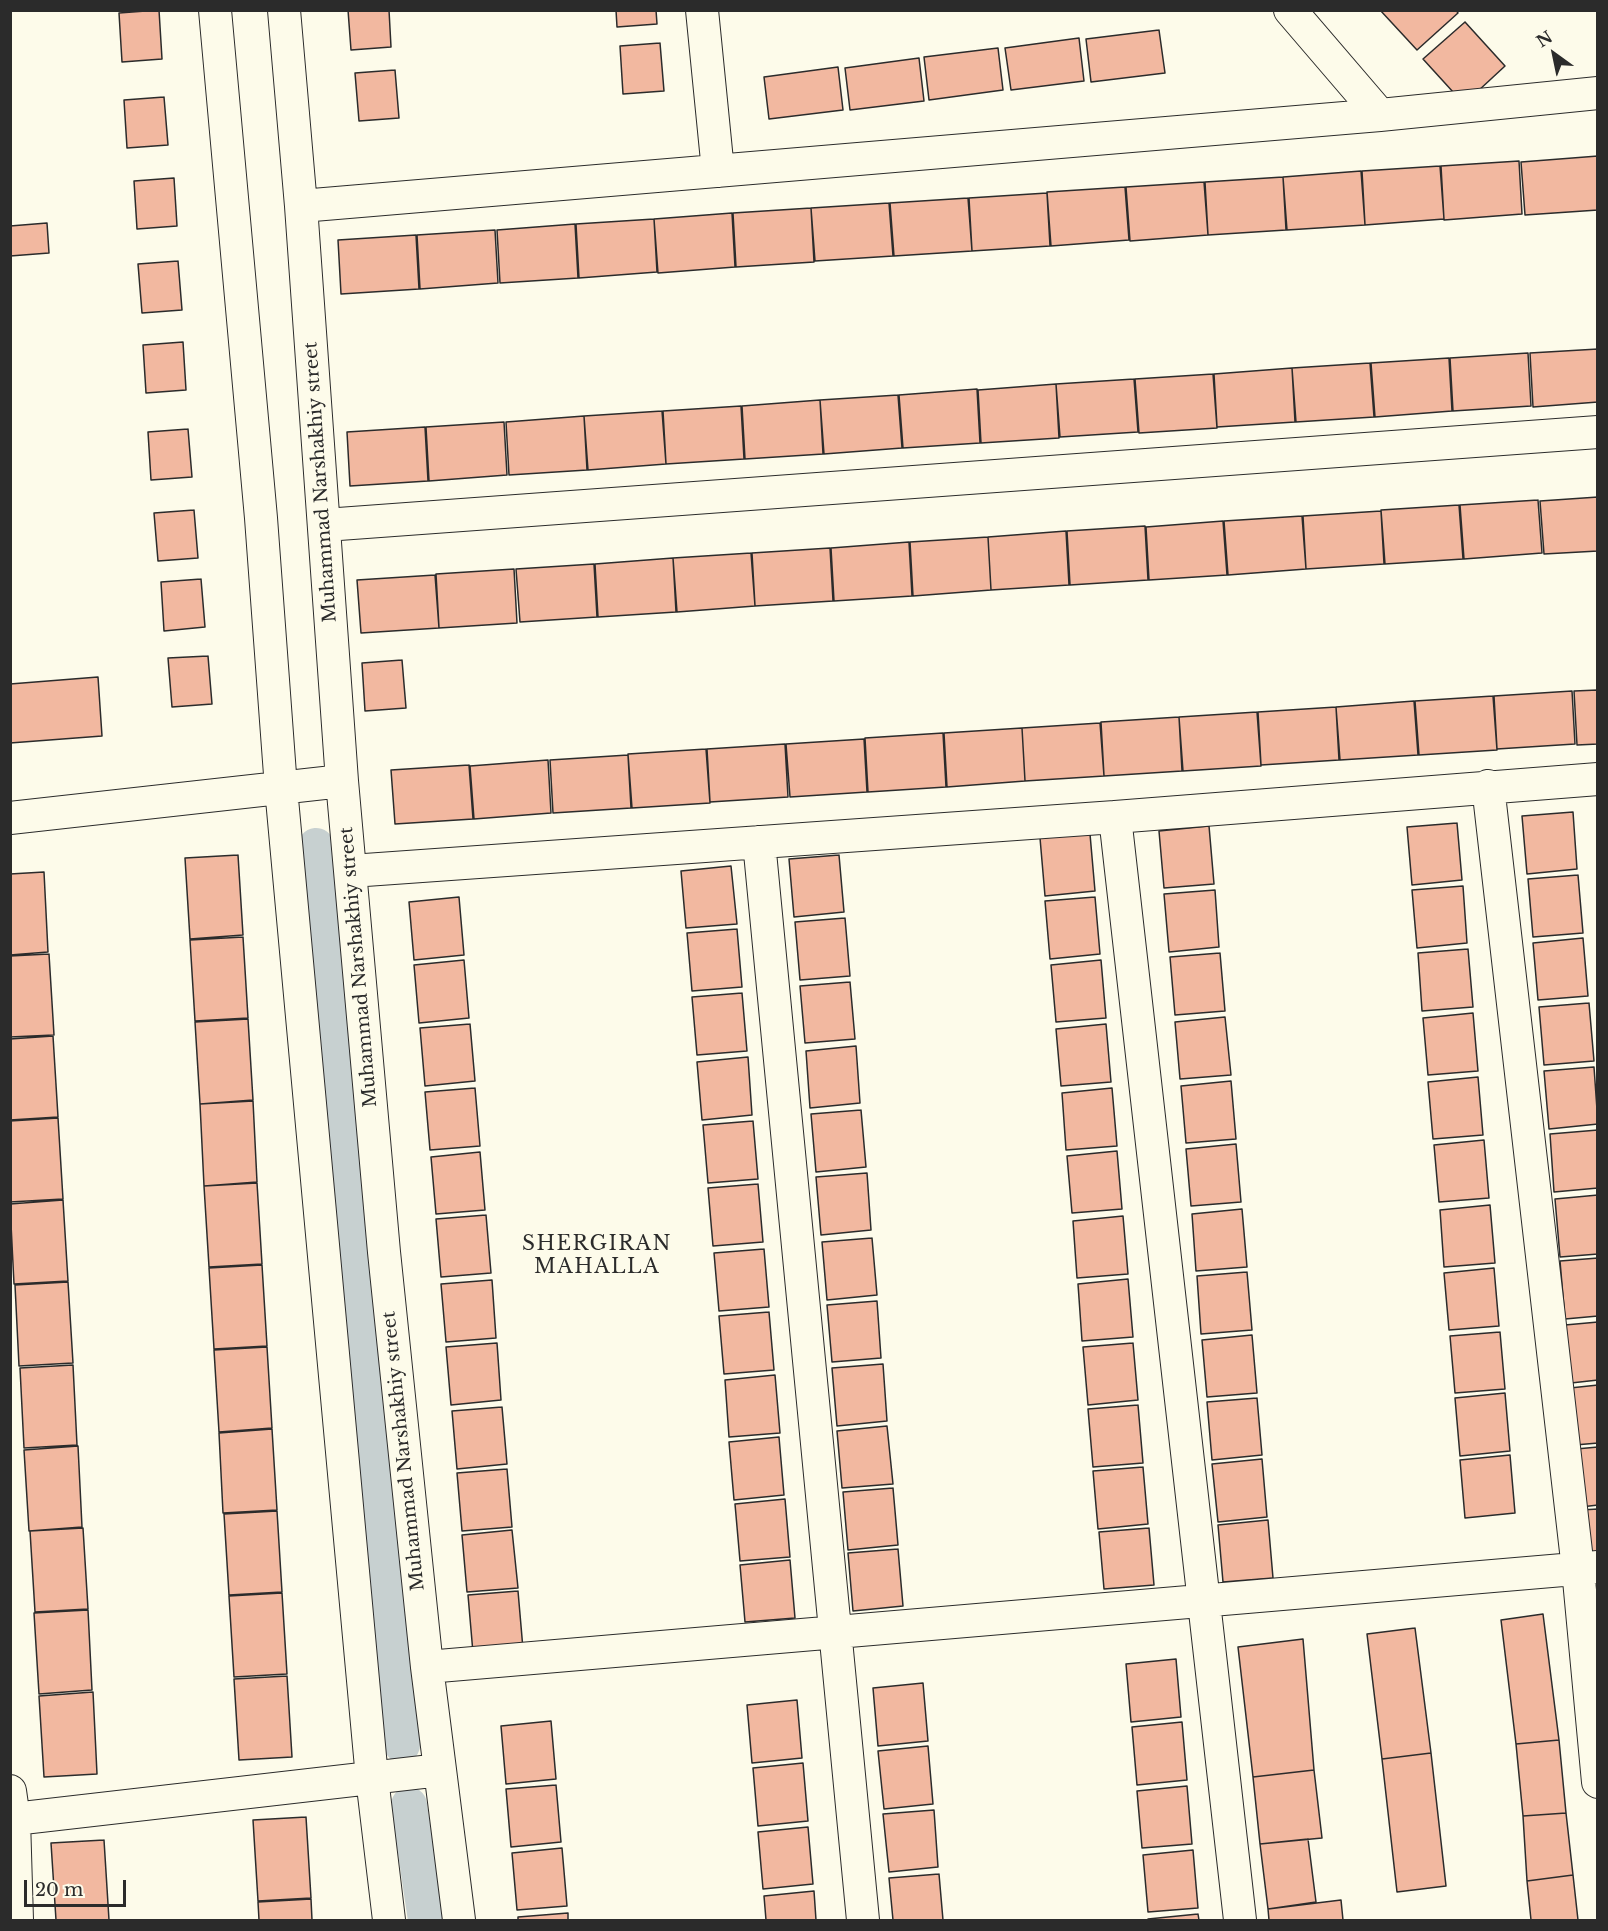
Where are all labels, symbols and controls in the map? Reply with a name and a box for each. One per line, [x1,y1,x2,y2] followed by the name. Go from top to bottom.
[1524,24,1584,84] north arrow
[1532,26,1556,51] text: N
[300,341,342,623] street label: Muhammad Narshakhiy street
[336,826,382,1108] street label: Muhammad Narshakhiy street
[522,1232,672,1279] district label: SHERGIRAN MAHALLA
[379,1310,429,1592] street label: Muhammad Narshakhiy street
[27,1868,129,1906] scale bar
[35,1879,83,1901] text: 20 m

